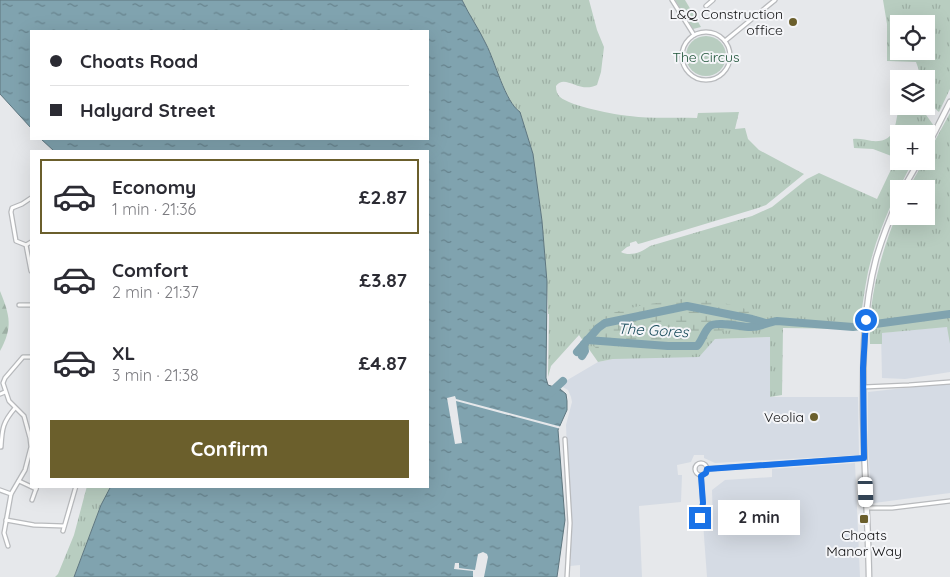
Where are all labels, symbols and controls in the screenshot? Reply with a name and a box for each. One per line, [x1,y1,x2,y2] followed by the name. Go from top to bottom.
[669,5,783,39] place label: L&Q Construction office
[890,15,935,225] map controls
[890,15,935,60] button: locate
[787,16,799,28] marker: L&Q Construction office
[672,48,740,66] park label: The Circus
[80,49,198,73] text: Choats Road
[890,70,935,115] button: layers
[80,98,216,122] text: Halyard Street
[890,125,935,170] button: +
[52,174,97,219] icon: car
[112,175,196,199] text: Economy
[890,180,935,225] button: −
[359,185,407,209] text: £2.87
[112,199,196,219] text: 1 min · 21:36
[52,257,97,302] icon: car
[112,258,189,282] text: Comfort
[359,268,407,292] text: £3.87
[112,282,199,302] text: 2 min · 21:37
[855,309,877,331] route start
[617,319,690,341] water label: The Gores
[52,340,97,385] icon: car
[112,341,135,365] text: XL
[358,351,407,375] text: £4.87
[112,365,199,385] text: 3 min · 21:38
[764,408,804,426] place label: Veolia
[808,411,820,423] marker: Veolia
[50,420,409,478] button: Confirm
[857,477,874,507] car
[718,500,800,536] callout: 2 min
[689,507,711,529] route end
[738,507,780,527] text: 2 min
[858,513,870,525] marker: Choats Manor Way
[826,526,902,560] place label: Choats Manor Way

